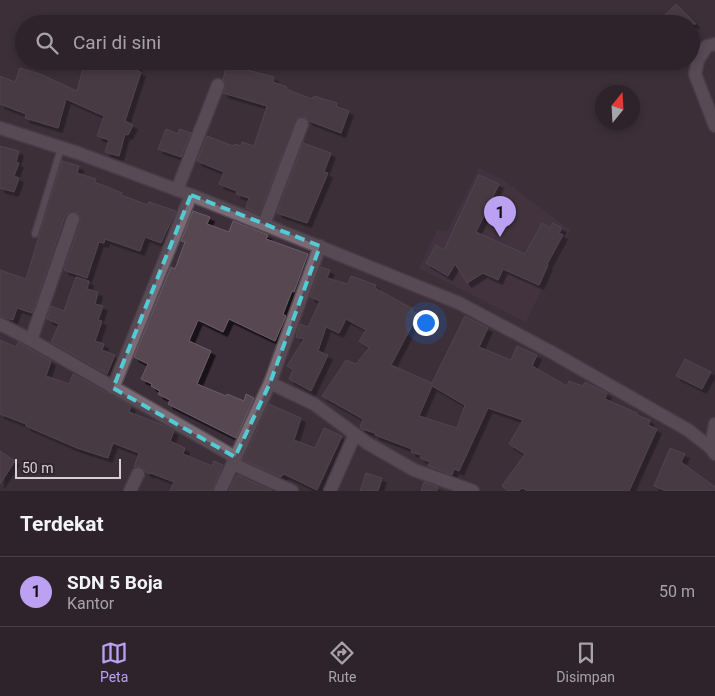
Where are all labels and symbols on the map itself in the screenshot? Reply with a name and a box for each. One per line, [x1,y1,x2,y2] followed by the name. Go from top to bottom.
[595,85,640,130] north arrow
[484,196,516,237] pin: 1
[413,310,439,336] your location
[15,456,121,479] scale bar

